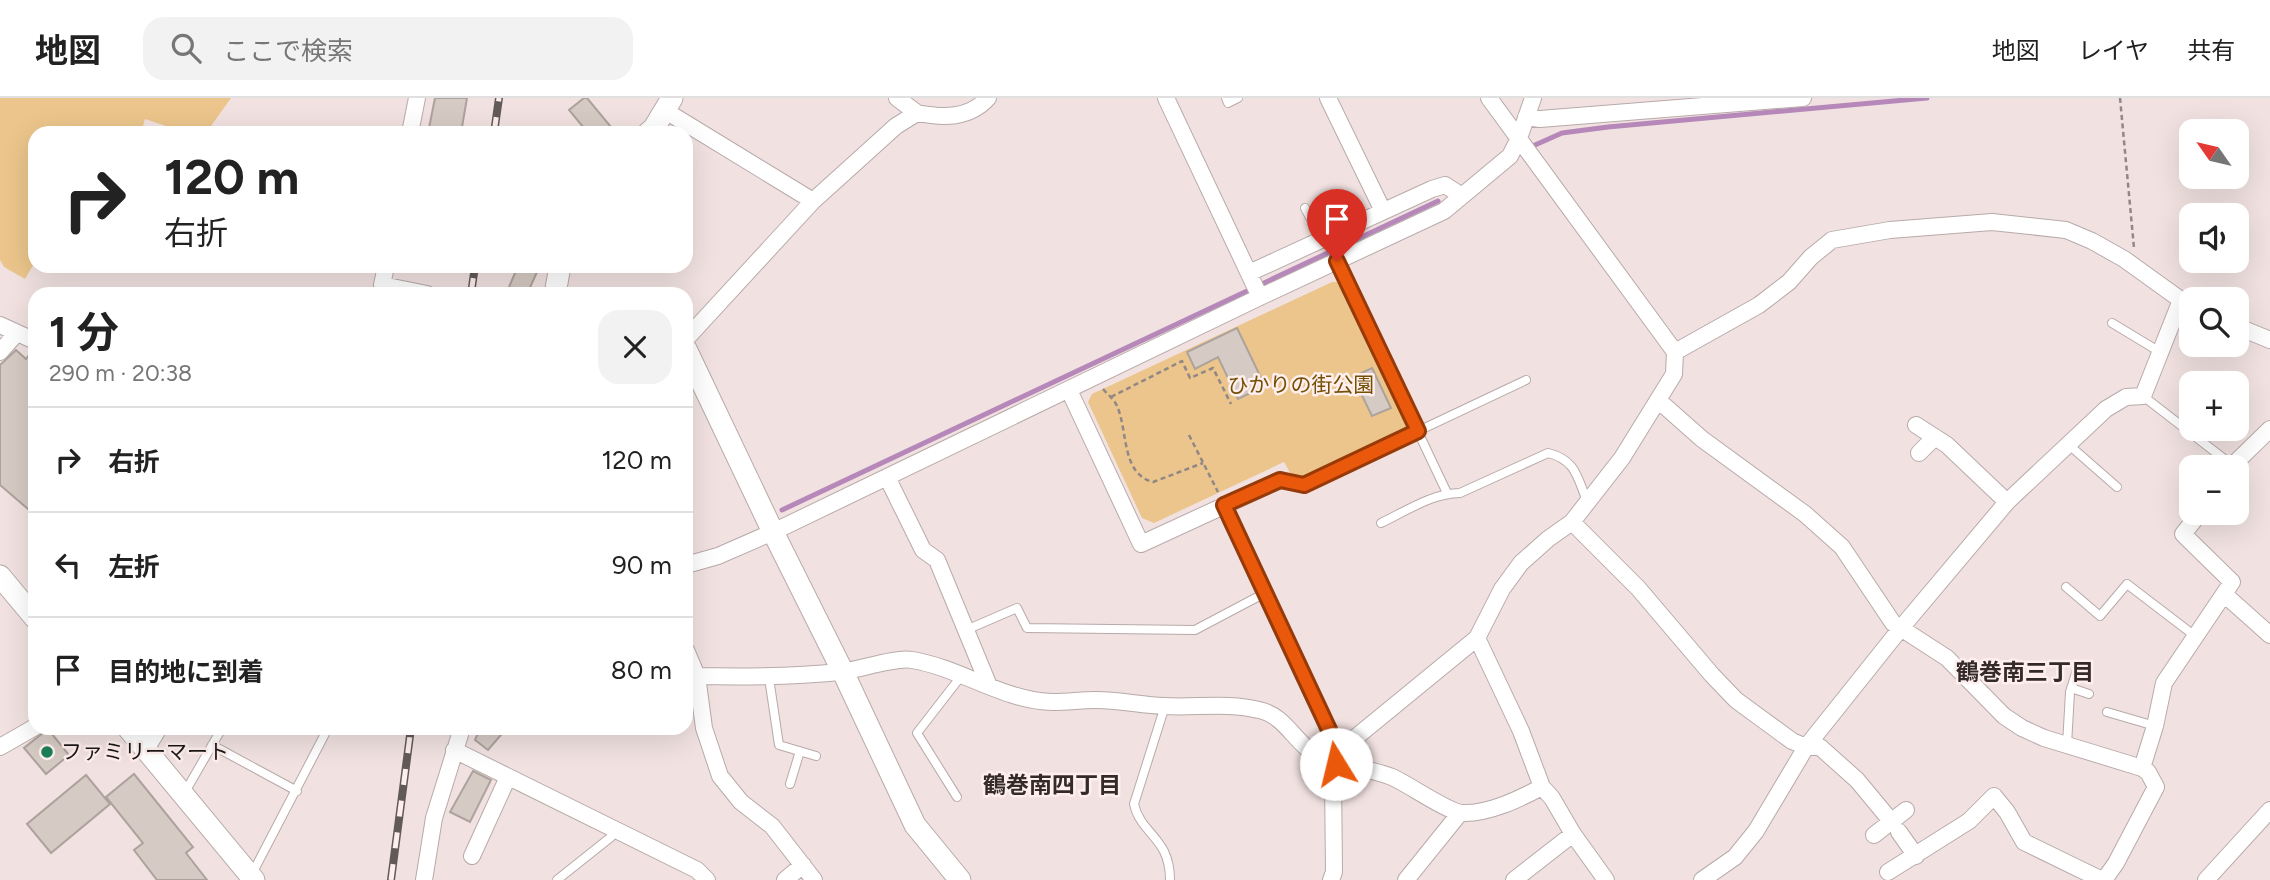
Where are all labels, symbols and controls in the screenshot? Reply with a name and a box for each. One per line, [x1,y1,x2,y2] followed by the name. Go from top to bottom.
[143,17,633,80] search box
[167,29,205,67] icon: search
[35,31,101,70] text: 地図
[223,35,353,67] text: ここで検索
[1992,36,2040,65] text: 地図
[2078,36,2149,65] text: レイヤ
[2187,36,2235,65] text: 共有
[2179,119,2249,189] north arrow
[2179,119,2249,525] map controls
[164,147,299,206] text: 120 m
[49,154,140,245] icon: right
[1307,189,1367,261] pin
[1318,200,1356,238] icon: arrive
[2179,203,2249,273] button: sound
[164,214,228,252] text: 右折
[2179,287,2249,357] button: search
[49,307,119,358] text: 1 分
[598,310,672,384] button: close
[49,359,192,387] text: 290 m · 20:38
[2179,371,2249,441] button: +
[1228,372,1375,397] park label: ひかりの街公園
[49,441,87,479] icon: right
[602,444,672,476] text: 120 m
[108,446,160,478] text: 右折
[2179,455,2249,525] button: −
[49,546,87,584] icon: left
[612,549,672,581] text: 90 m
[108,551,160,583] text: 左折
[49,651,87,689] icon: arrive
[611,654,672,686] text: 80 m
[108,656,264,688] text: 目的地に到着
[1956,658,2094,686] district label: 鶴巻南三丁目
[1299,727,1373,801] position arrow
[61,739,229,764] place label: ファミリーマート
[39,744,55,760] marker: ファミリーマート
[983,771,1121,799] district label: 鶴巻南四丁目

